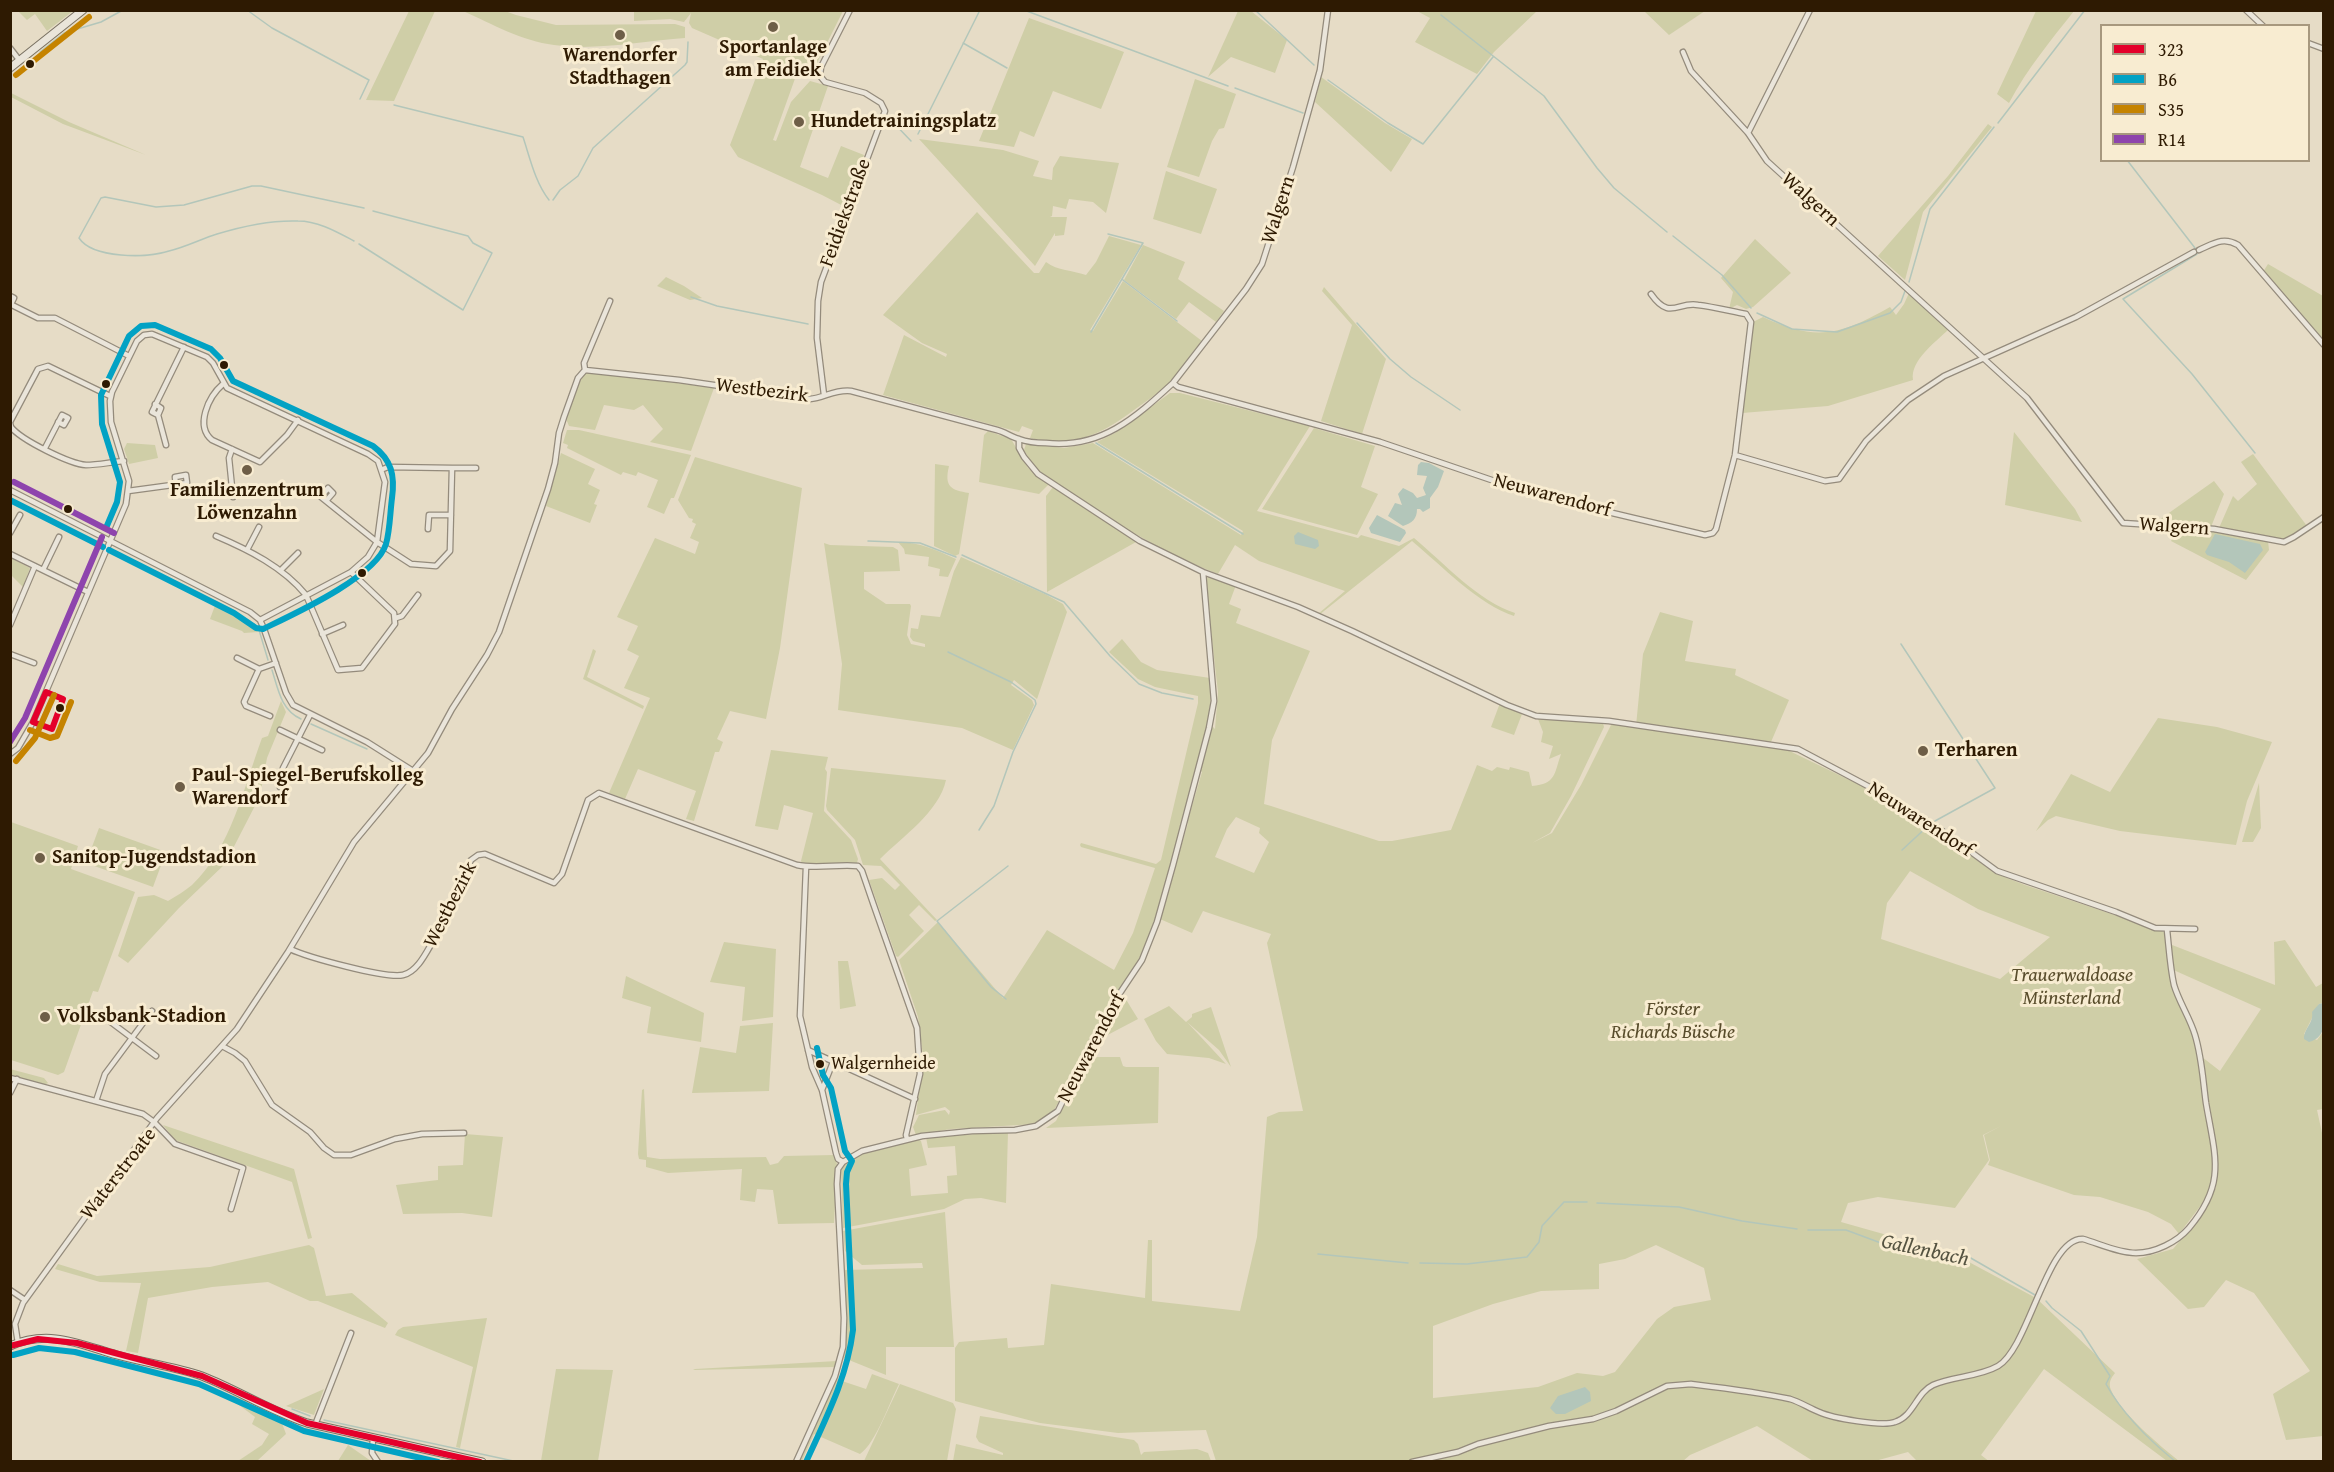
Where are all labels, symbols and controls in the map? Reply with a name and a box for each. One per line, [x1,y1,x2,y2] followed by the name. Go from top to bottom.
[766,20,780,34] marker: Sportanlage am Feidiek
[2100,24,2310,162] legend
[613,28,627,42] marker: Warendorfer Stadthagen
[719,36,827,83] place label: Sportanlage am Feidiek
[2158,36,2184,63] text: 323
[563,44,677,91] place label: Warendorfer Stadthagen
[24,58,36,70] unlabelled marker
[2158,66,2177,93] text: B6
[2158,96,2184,123] text: S35
[811,110,996,134] place label: Hundetrainingsplatz
[792,115,806,129] marker: Hundetrainingsplatz
[2158,126,2186,153] text: R14
[815,156,877,270] street label: Feidiekstraße
[1776,168,1844,232] street label: Walgern
[1257,173,1301,247] street label: Walgern
[218,359,230,371] unlabelled marker
[714,373,810,409] street label: Westbezirk
[100,378,112,390] unlabelled marker
[240,463,254,477] marker: Familienzentrum Löwenzahn
[1491,469,1613,523] street label: Neuwarendorf
[170,479,324,526] place label: Familienzentrum Löwenzahn
[62,503,74,515] unlabelled marker
[2138,513,2210,541] street label: Walgern
[356,567,368,579] unlabelled marker
[54,702,66,714] unlabelled marker
[1935,739,2018,763] place label: Terharen
[1916,744,1930,758] marker: Terharen
[192,764,423,811] place label: Paul-Spiegel-Berufskolleg Warendorf
[1863,777,1977,863] street label: Neuwarendorf
[173,780,187,794] marker: Paul-Spiegel-Berufskolleg Warendorf
[52,846,256,870] place label: Sanitop-Jugendstadion
[33,851,47,865] marker: Sanitop-Jugendstadion
[419,858,483,952] street label: Westbezirk
[2011,964,2133,1011] park label: Trauerwaldoase Münsterland
[1053,989,1131,1107] street label: Neuwarendorf
[1611,998,1735,1045] park label: Förster Richards Büsche
[57,1005,226,1029] place label: Volksbank-Stadion
[38,1010,52,1024] marker: Volksbank-Stadion
[831,1053,936,1075] place label: Walgernheide
[814,1058,826,1070] marker: Walgernheide
[76,1124,162,1224] street label: Waterstroate
[1879,1229,1971,1273] water label: Gallenbach

